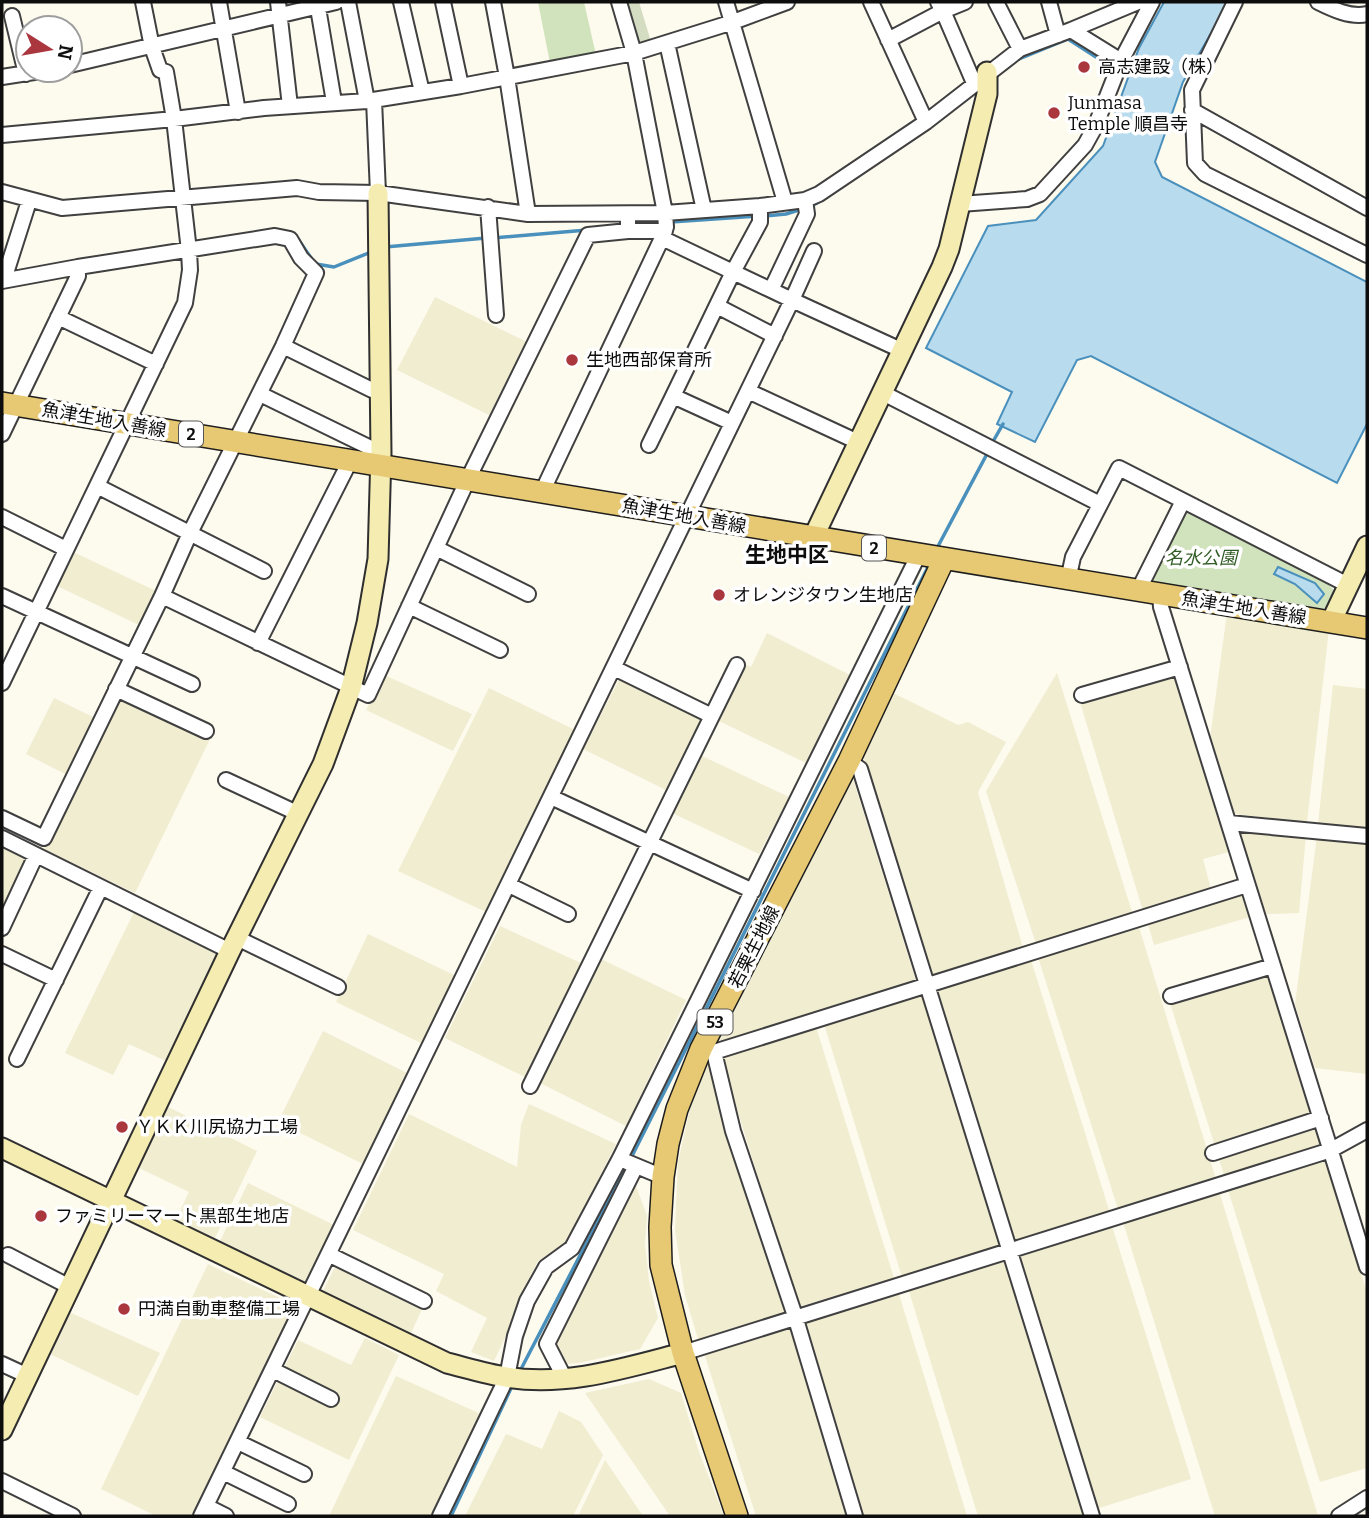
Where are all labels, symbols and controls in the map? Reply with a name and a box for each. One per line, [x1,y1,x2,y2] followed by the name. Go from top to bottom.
[14,14,84,84] north arrow
[52,43,78,62] text: N
[1098,56,1224,78] place label: 高志建設（株）
[1076,59,1092,75] marker: 高志建設（株）
[1067,92,1188,135] place label: Junmasa Temple 順昌寺
[1046,105,1062,121] marker: Junmasa Temple 順昌寺
[586,349,712,371] place label: 生地西部保育所
[564,352,580,368] marker: 生地西部保育所
[40,398,168,442] street label: 魚津生地入善線
[179,422,203,446] road number: 2
[620,494,748,538] street label: 魚津生地入善線
[862,536,886,561] road number: 2
[745,542,829,568] district label: 生地中区
[1165,547,1240,569] park label: 名水公園
[733,584,913,606] place label: オレンジタウン生地店
[711,587,727,603] marker: オレンジタウン生地店
[1180,587,1308,629] street label: 魚津生地入善線
[724,902,784,992] street label: 若栗生地線
[698,1010,732,1034] road number: 53
[136,1116,298,1138] place label: ＹＫＫ川尻協力工場
[114,1119,130,1135] marker: ＹＫＫ川尻協力工場
[55,1205,289,1227] place label: ファミリーマート黒部生地店
[33,1208,49,1224] marker: ファミリーマート黒部生地店
[138,1298,300,1320] place label: 円満自動車整備工場
[116,1301,132,1317] marker: 円満自動車整備工場

